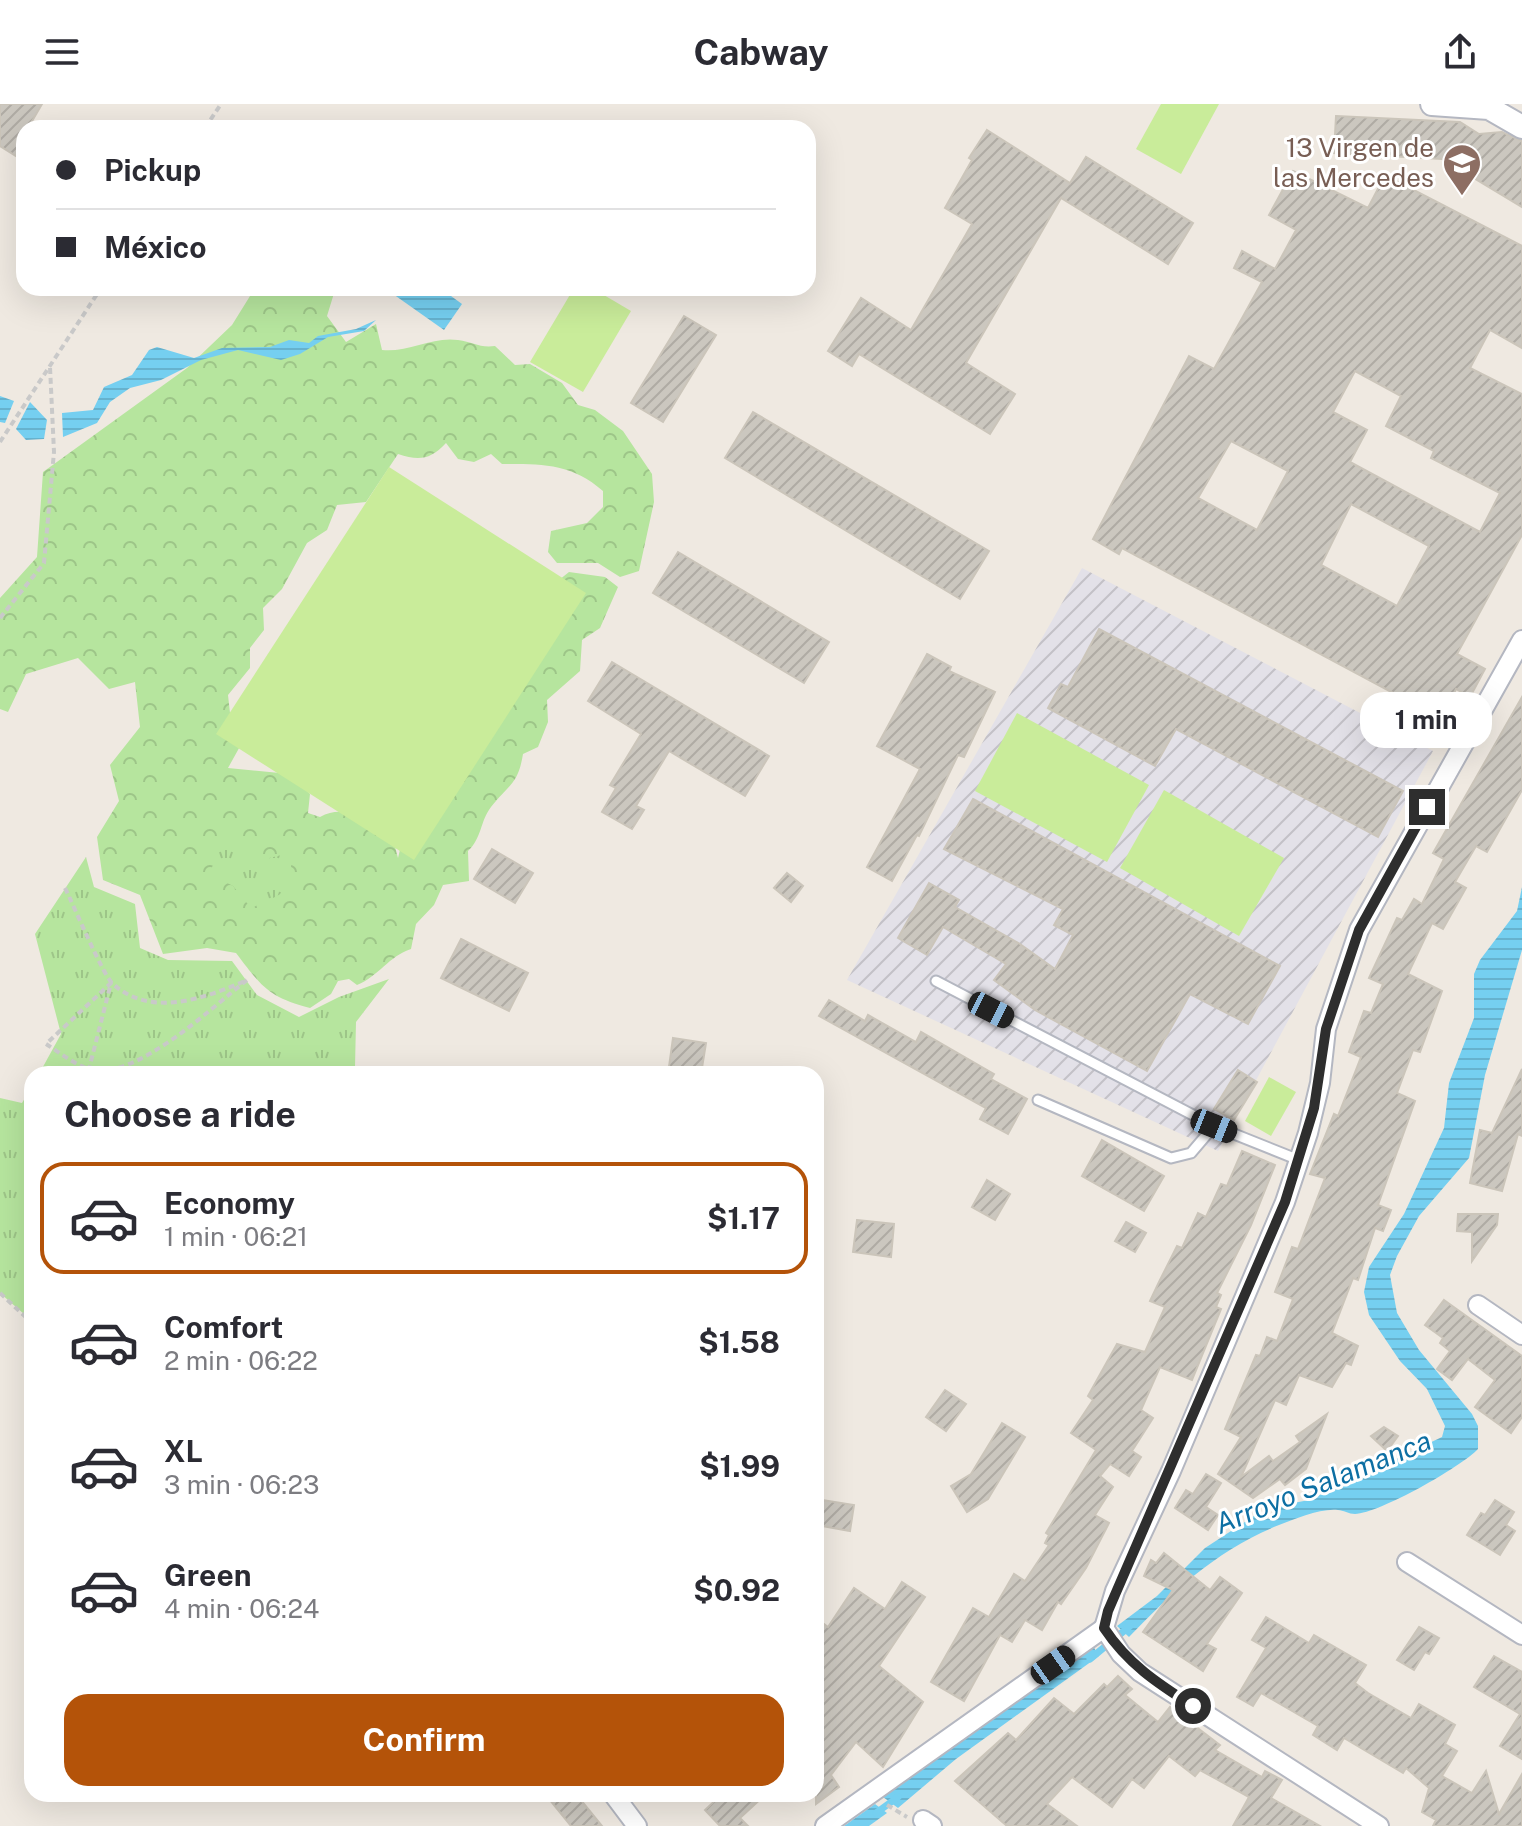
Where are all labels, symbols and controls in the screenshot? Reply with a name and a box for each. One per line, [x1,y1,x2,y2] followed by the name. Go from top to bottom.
[40,30,84,74] icon: menu
[1438,30,1482,74] icon: share
[694,31,828,73] text: Cabway
[1273,132,1434,193] place label: 13 Virgen de las Mercedes
[1441,142,1483,197] school or university icon: 13 Virgen de las Mercedes
[104,152,201,188] text: Pickup
[104,229,206,265] text: México
[1361,691,1493,747] callout: 1 min
[1395,704,1457,735] text: 1 min
[1409,789,1445,825] route end
[964,988,1018,1032] car
[64,1093,296,1135] text: Choose a ride
[1187,1106,1241,1146] car
[68,1182,140,1254] icon: car
[164,1185,295,1221] text: Economy
[707,1200,780,1236] text: $1.17
[164,1221,308,1252] text: 1 min · 06:21
[68,1306,140,1378] icon: car
[164,1309,283,1345] text: Comfort
[698,1324,780,1360] text: $1.58
[164,1345,318,1376] text: 2 min · 06:22
[1210,1423,1436,1540] water label: Arroyo Salamanca
[68,1430,140,1502] icon: car
[164,1433,203,1469] text: XL
[699,1448,780,1484] text: $1.99
[164,1469,319,1500] text: 3 min · 06:23
[68,1554,140,1626] icon: car
[164,1557,251,1593] text: Green
[693,1572,780,1608] text: $0.92
[164,1593,319,1624] text: 4 min · 06:24
[1026,1641,1080,1689] car
[1175,1688,1211,1724] route start
[64,1694,784,1786] button: Confirm

